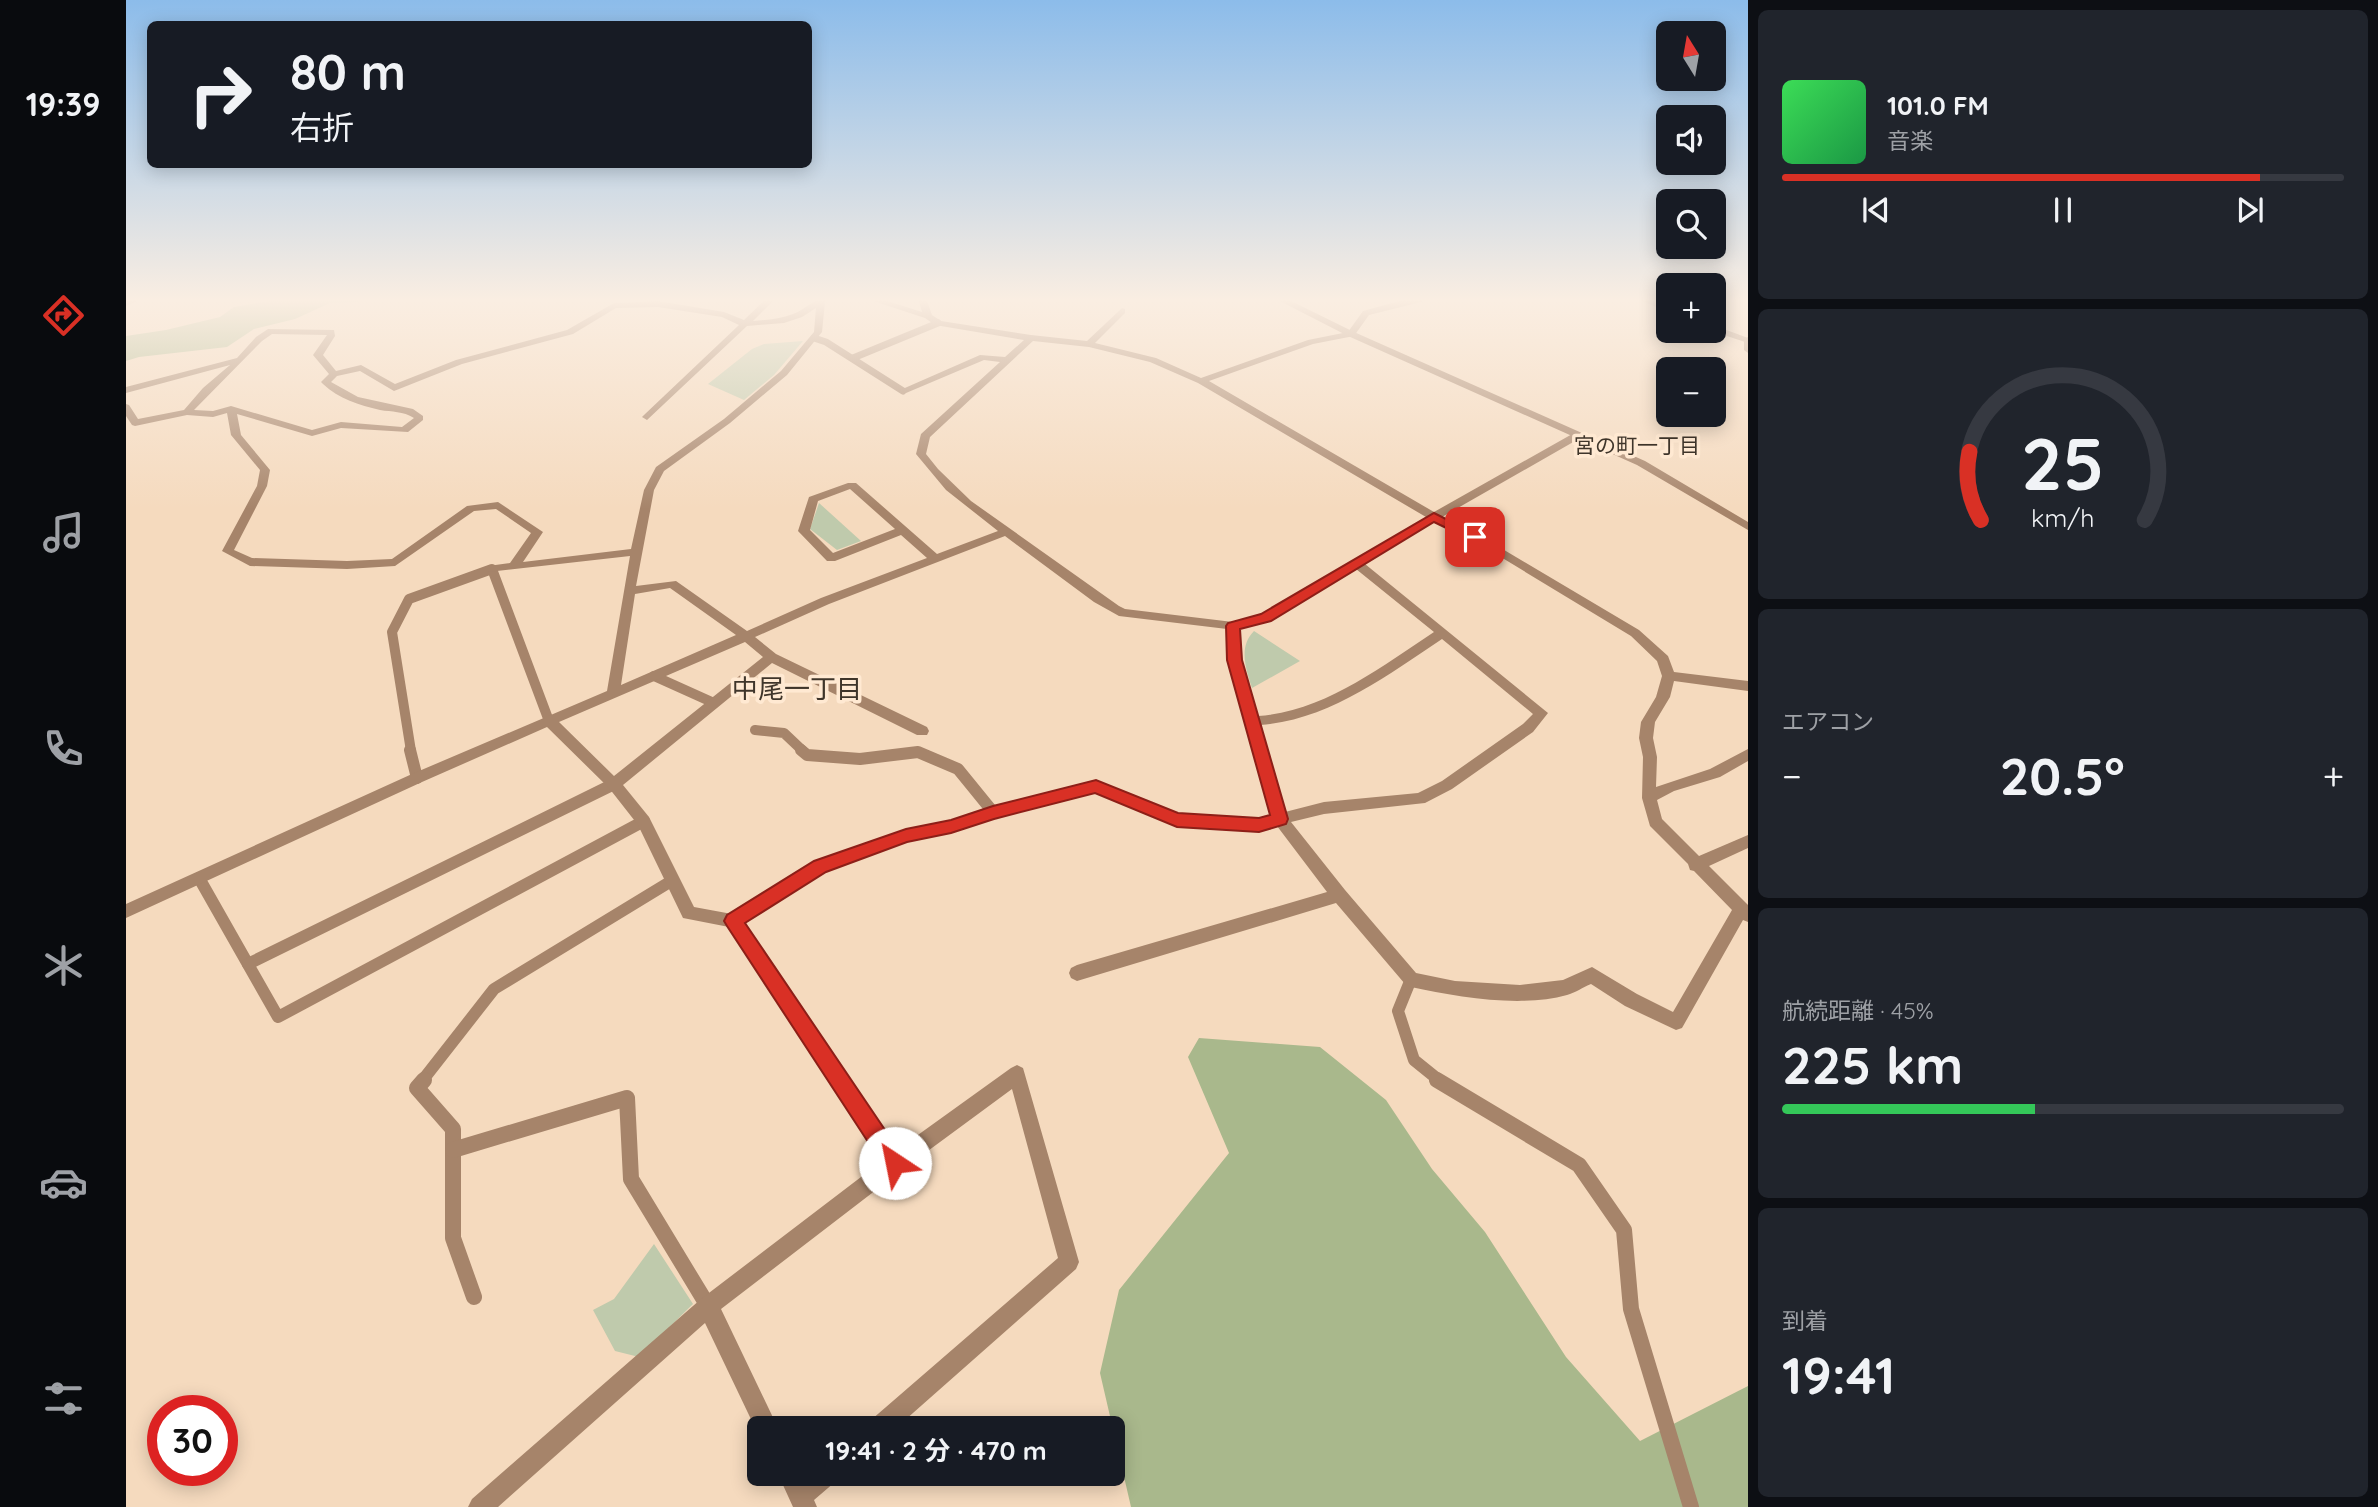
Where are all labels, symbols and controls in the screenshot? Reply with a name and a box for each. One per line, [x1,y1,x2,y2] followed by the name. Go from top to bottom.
[1656,21,1726,91] north arrow
[1656,21,1726,427] map controls
[290,41,406,102] text: 80 m
[175,49,266,140] icon: right
[26,84,100,124] text: 19:39
[1887,89,1989,122] text: 101.0 FM
[1656,105,1726,175] button: sound
[290,107,354,147] text: 右折
[1887,126,1933,155] text: 音楽
[1656,189,1726,259] button: search
[1857,191,1895,229] icon: previous
[2044,191,2082,229] icon: pause
[2231,191,2269,229] icon: next
[1656,273,1726,343] button: +
[39,291,88,340] icon: directions
[1656,357,1726,427] button: −
[2021,418,2105,509] text: 25
[1574,432,1700,458] district label: 宮の町一丁目
[2031,502,2095,533] text: km/h
[1445,507,1505,567] pin
[39,508,88,557] icon: music
[1456,518,1494,556] icon: arrive
[732,672,862,705] district label: 中尾一丁目
[1782,707,1874,736] text: エアコン
[39,724,88,773] icon: phone
[2000,743,2125,808] text: 20.5°
[1782,752,1802,800] text: −
[2323,752,2344,800] text: +
[39,941,88,990] icon: climate
[1782,996,1934,1025] text: 航続距離 · 45%
[1782,1032,1963,1097] text: 225 km
[858,1126,932,1200] position arrow
[39,1158,88,1207] icon: car
[1782,1306,1828,1335] text: 到着
[1782,1342,1895,1407] text: 19:41
[39,1374,88,1423] icon: filters
[147,1395,238,1486] speed limit sign: 30
[825,1434,1047,1467] text: 19:41 · 2 分 · 470 m

